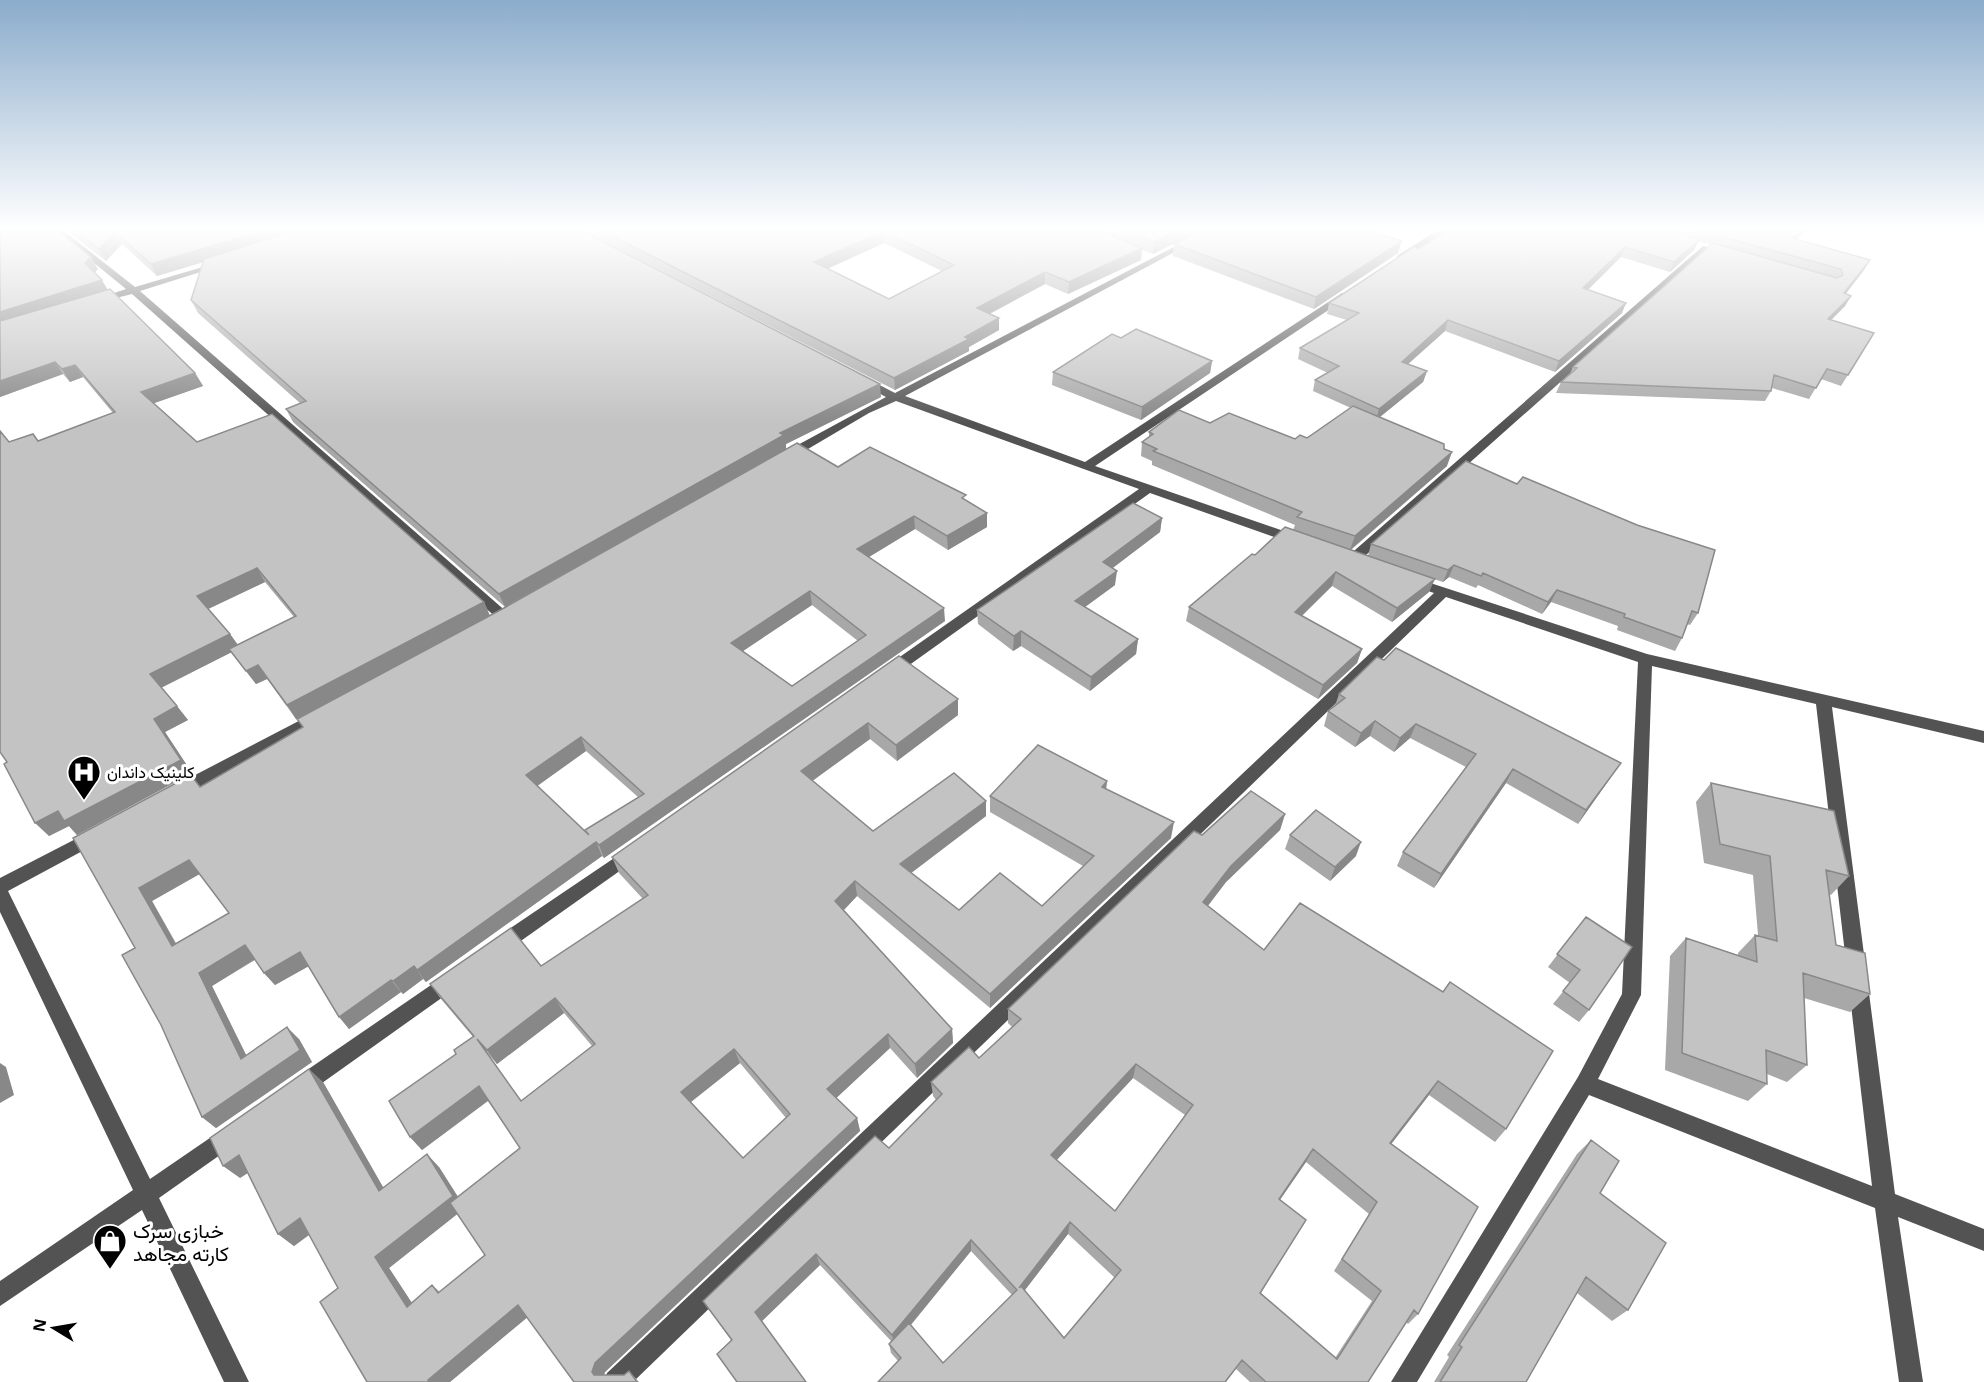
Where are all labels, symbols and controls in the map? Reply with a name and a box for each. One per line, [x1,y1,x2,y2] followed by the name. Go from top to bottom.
[66,754,102,801] hospital icon: کلینیک داندان
[107,761,194,783] place label: کلینیک داندان
[133,1217,229,1267] place label: خبازی سرک کارته مجاهد
[92,1223,128,1270] shop icon: خبازی سرک کارته مجاهد
[24,1298,84,1358] north arrow
[27,1317,51,1334] text: N

